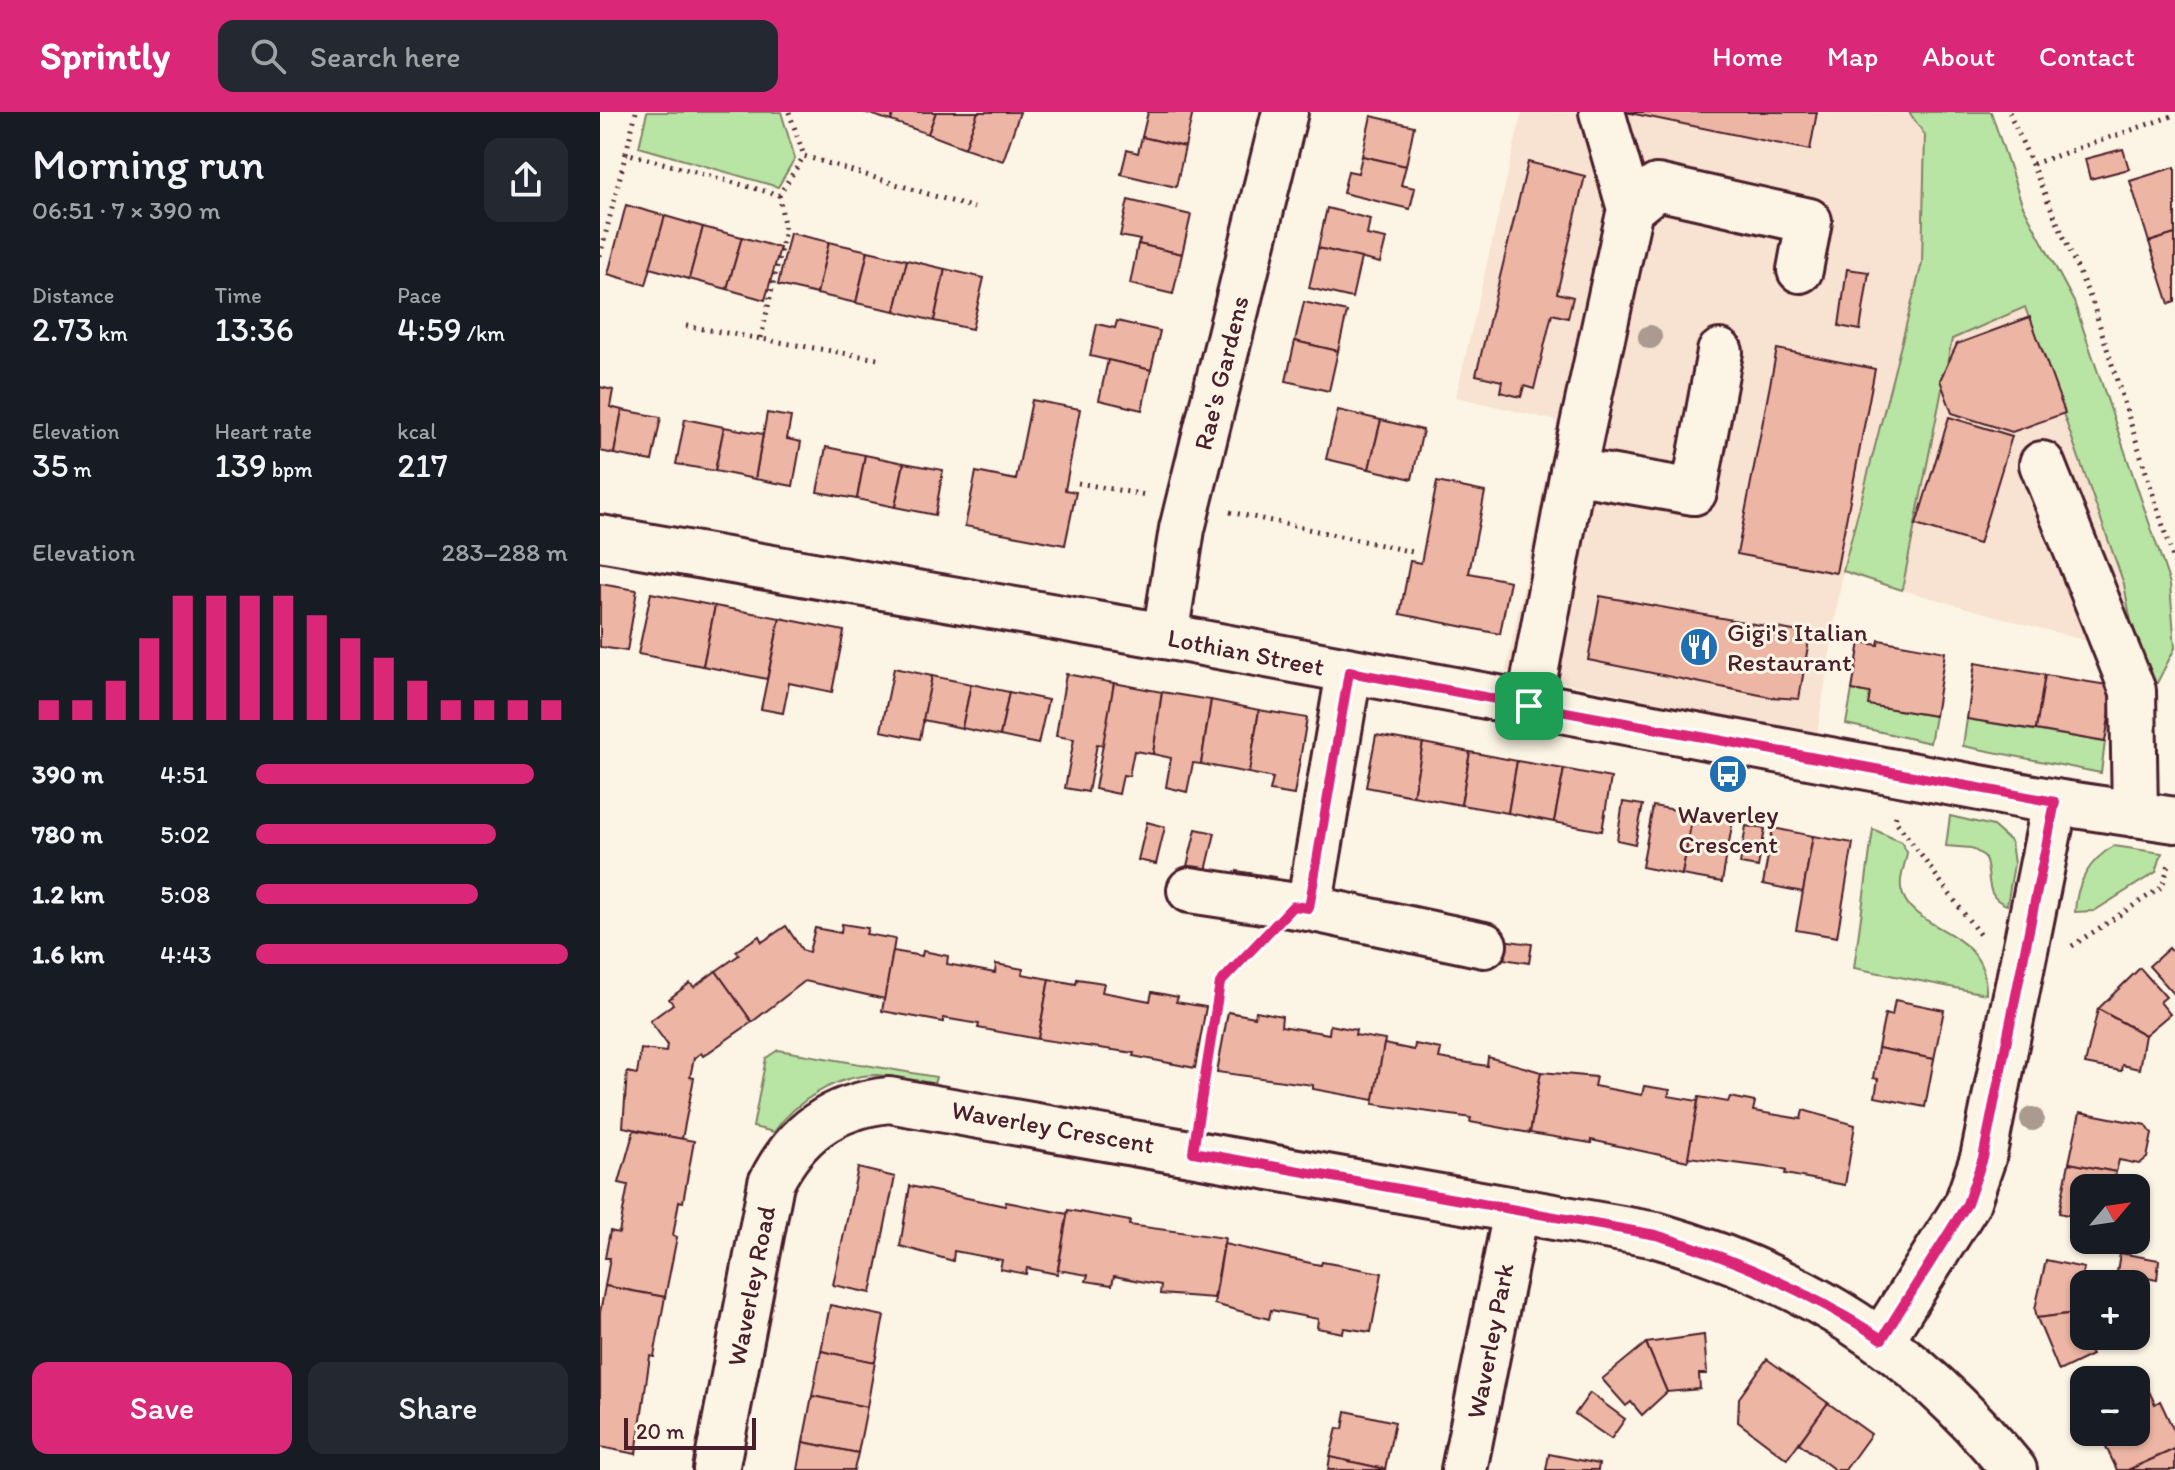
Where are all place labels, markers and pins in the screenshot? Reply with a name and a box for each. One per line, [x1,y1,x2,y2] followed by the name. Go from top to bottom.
[1727,616,1868,678] place label: Gigi's Italian Restaurant
[1678,626,1720,668] restaurant icon: Gigi's Italian Restaurant
[1495,672,1563,740] pin
[1707,753,1749,795] bus stop icon: Waverley Crescent
[1678,798,1778,860] place label: Waverley Crescent

